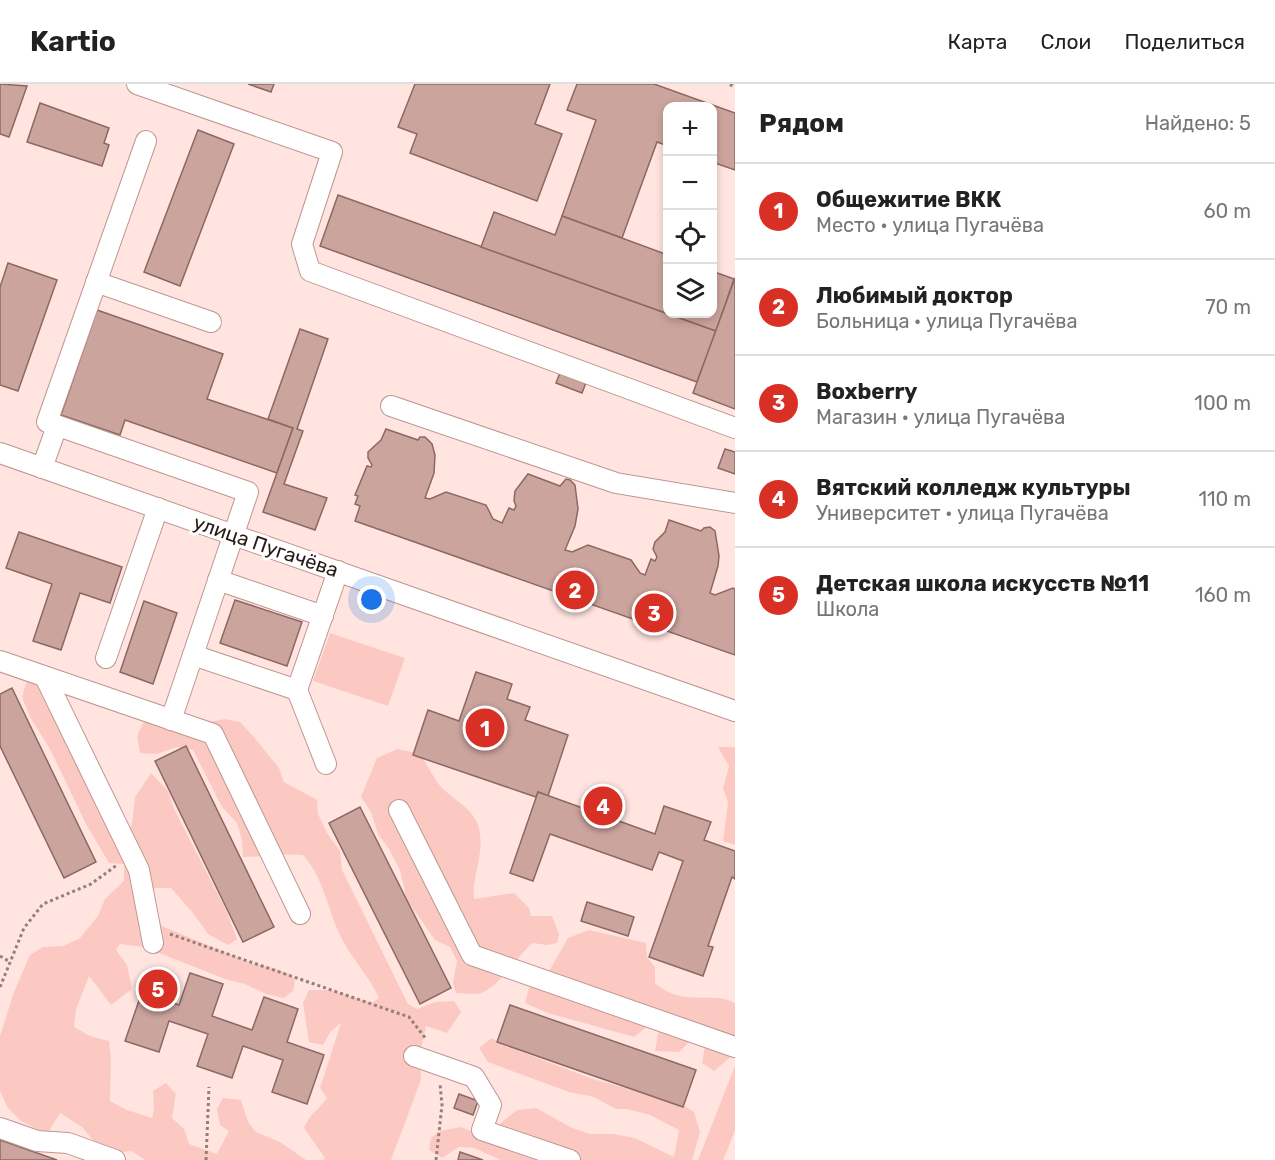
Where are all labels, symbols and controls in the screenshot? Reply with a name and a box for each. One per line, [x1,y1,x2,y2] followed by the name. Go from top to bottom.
[30,25,116,58] text: Kartio
[947,29,1007,54] text: Карта
[1040,29,1091,54] text: Слои
[1124,29,1245,54] text: Поделиться
[663,102,717,318] map controls
[663,102,717,156] button: +
[759,108,844,139] text: Рядом
[1145,111,1251,135] text: Найдено: 5
[663,156,717,210] button: −
[816,186,1001,213] text: Общежитие ВКК
[774,199,783,223] text: 1
[1204,199,1251,223] text: 60 m
[663,210,717,264] button: locate
[816,213,1044,237] text: Место · улица Пугачёва
[663,264,717,318] button: layers
[816,282,1013,309] text: Любимый доктор
[772,295,785,319] text: 2
[1205,295,1251,319] text: 70 m
[816,309,1078,333] text: Больница · улица Пугачёва
[816,378,918,405] text: Boxberry
[772,391,785,415] text: 3
[1194,391,1251,415] text: 100 m
[816,405,1065,429] text: Магазин · улица Пугачёва
[816,474,1131,501] text: Вятский колледж культуры
[772,487,785,511] text: 4
[1199,487,1251,511] text: 110 m
[816,501,1109,525] text: Университет · улица Пугачёва
[190,510,342,582] street label: улица Пугачёва
[556,568,594,612] pin: 2
[816,570,1149,597] text: Детская школа искусств №11
[772,583,785,607] text: 5
[1195,583,1251,607] text: 160 m
[357,585,386,614] your location
[634,590,674,636] pin: 3
[816,597,879,621] text: Школа
[466,706,504,750] pin: 1
[584,784,622,828] pin: 4
[138,966,178,1012] pin: 5

